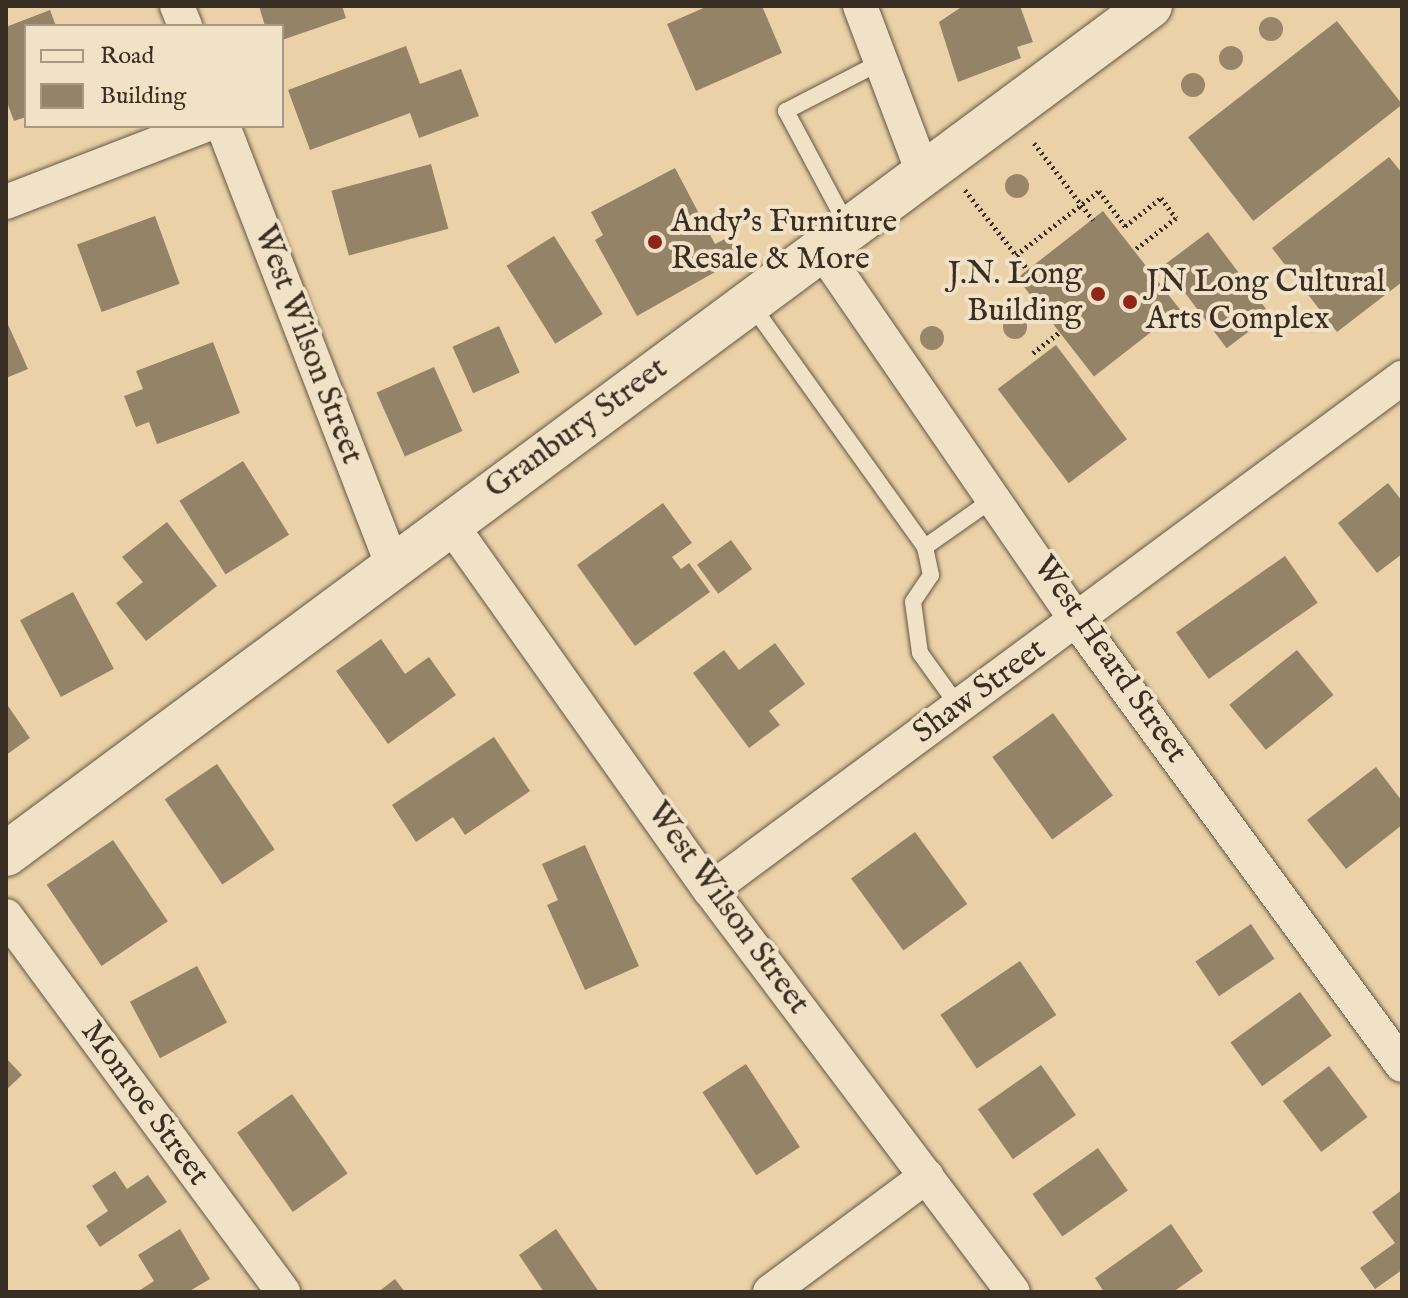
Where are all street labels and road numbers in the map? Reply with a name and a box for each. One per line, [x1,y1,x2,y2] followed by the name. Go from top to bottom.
[244,220,370,470] street label: West Wilson Street
[479,350,675,508] street label: Granbury Street
[1023,549,1195,771] street label: West Heard Street
[906,631,1054,753] street label: Shaw Street
[637,796,817,1022] street label: West Wilson Street
[71,1014,217,1194] street label: Monroe Street

